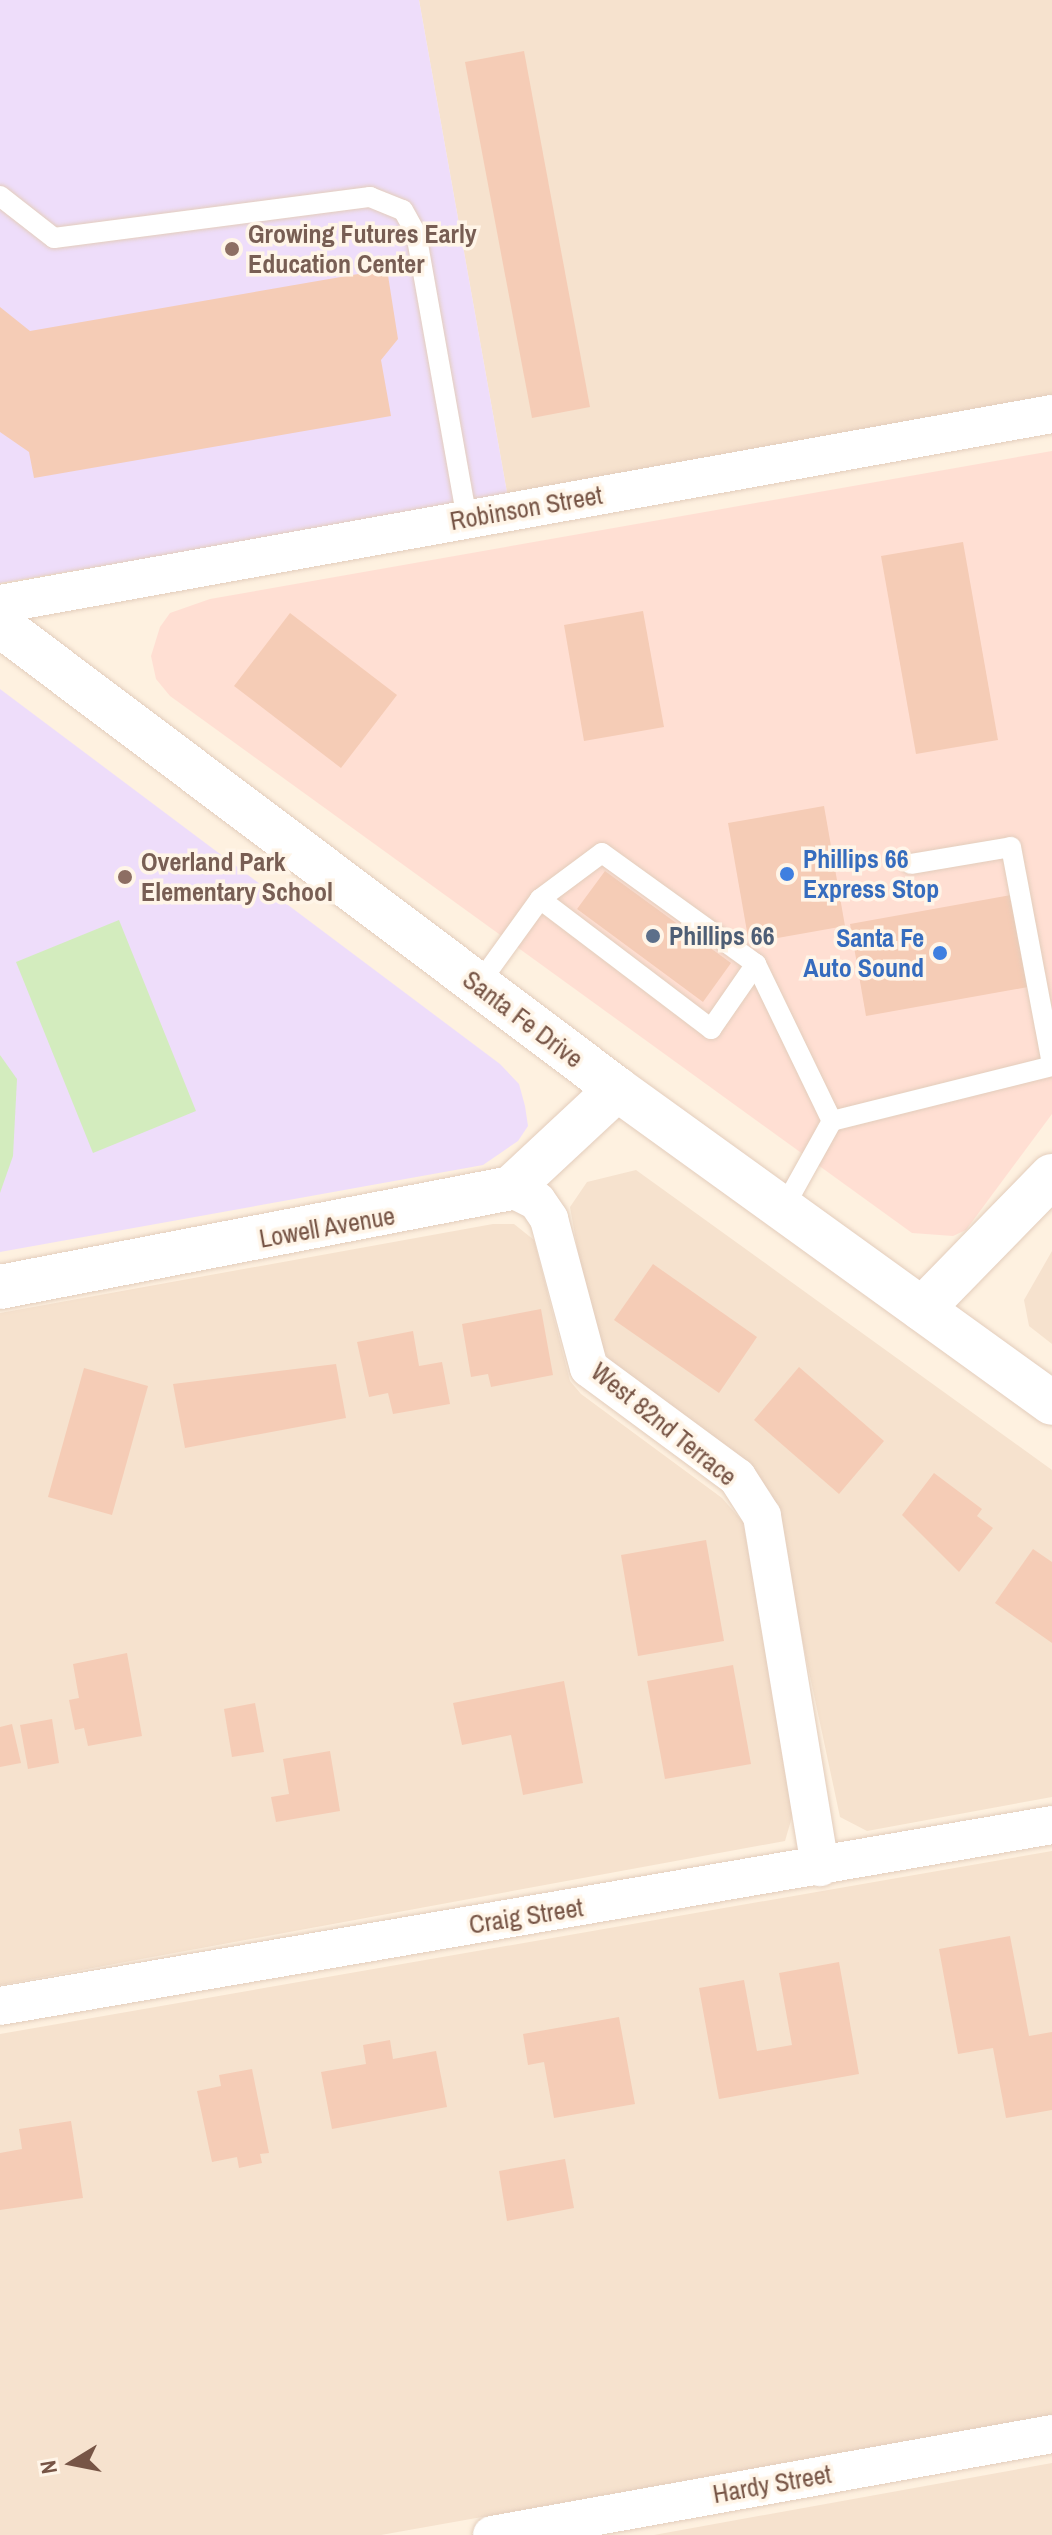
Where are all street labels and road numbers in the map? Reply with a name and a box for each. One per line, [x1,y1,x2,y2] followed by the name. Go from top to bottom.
[447,479,605,537] street label: Robinson Street
[457,964,589,1074] street label: Santa Fe Drive
[256,1200,398,1254] street label: Lowell Avenue
[585,1356,743,1492] street label: West 82nd Terrace
[467,1892,585,1940] street label: Craig Street
[710,2458,834,2510] street label: Hardy Street

